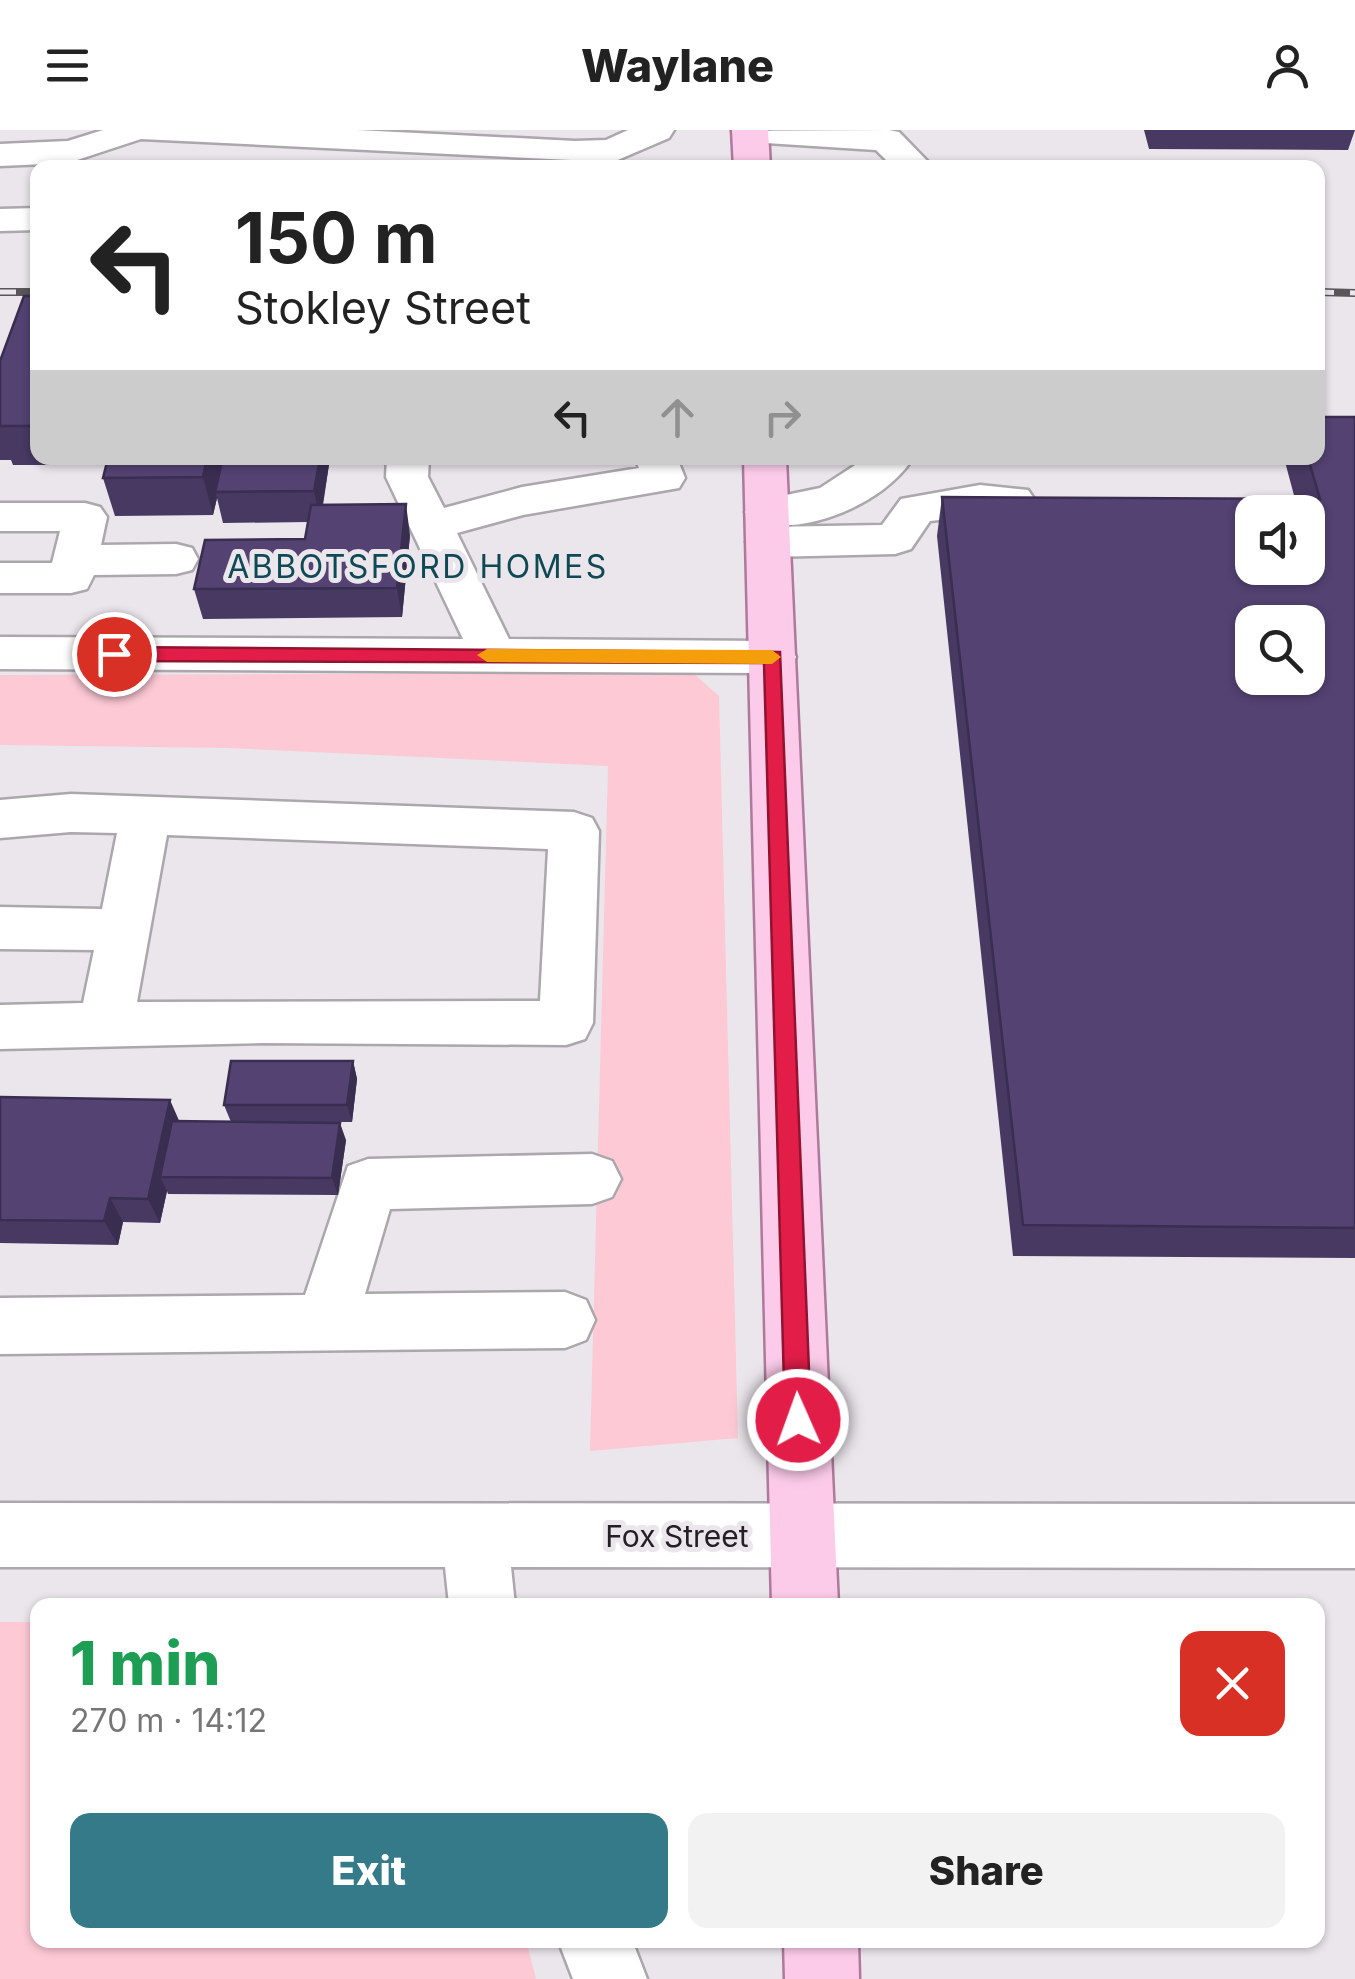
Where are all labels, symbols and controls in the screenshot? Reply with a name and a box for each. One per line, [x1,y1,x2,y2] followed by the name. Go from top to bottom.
[40,38,95,93] icon: menu
[581,38,774,93] text: Waylane
[1260,38,1315,93] icon: person
[235,195,438,280] text: 150 m
[70,200,200,330] icon: left
[235,280,531,335] text: Stokley Street
[545,390,600,445] icon: left
[650,390,705,445] icon: ahead
[755,390,810,445] icon: right
[1235,495,1325,695] map controls
[1235,495,1325,585] button: sound
[227,547,609,586] district label: ABBOTSFORD HOMES
[1235,605,1325,695] button: search
[72,612,157,697] pin
[87,627,142,682] icon: arrive
[746,1368,850,1472] position arrow
[605,1518,749,1554] street label: Fox Street
[70,1627,220,1699] text: 1 min
[1180,1631,1285,1736] button: close
[70,1701,267,1740] text: 270 m · 14:12
[70,1813,668,1928] button: Exit
[688,1813,1285,1928] button: Share

